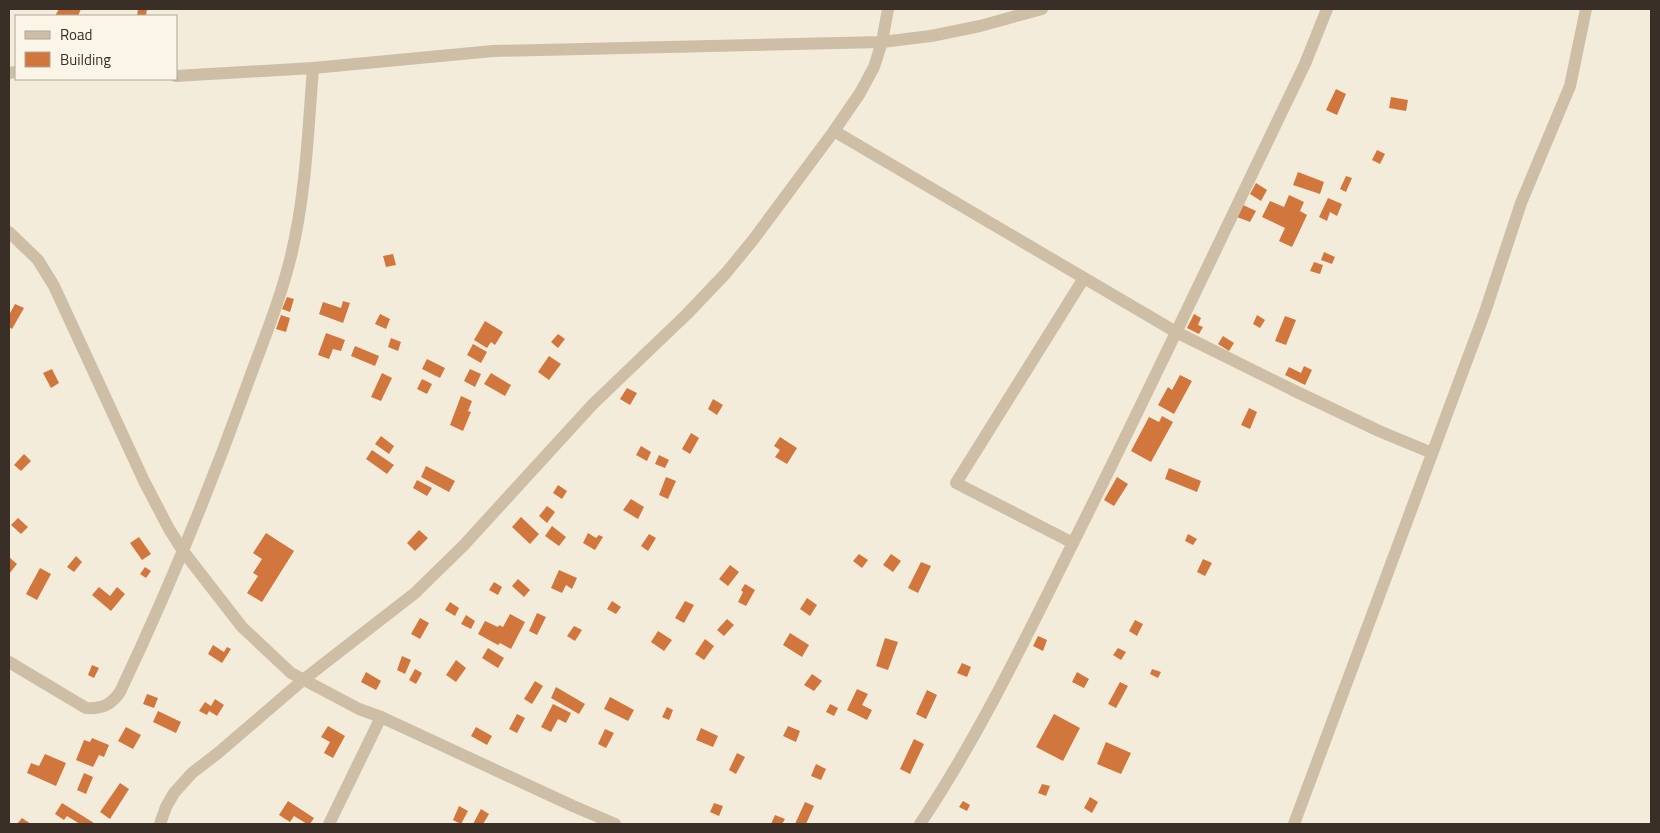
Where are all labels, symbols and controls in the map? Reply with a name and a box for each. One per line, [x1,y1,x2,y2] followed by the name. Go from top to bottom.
[15,15,178,80] legend
[60,23,92,46] text: Road
[60,48,111,71] text: Building

